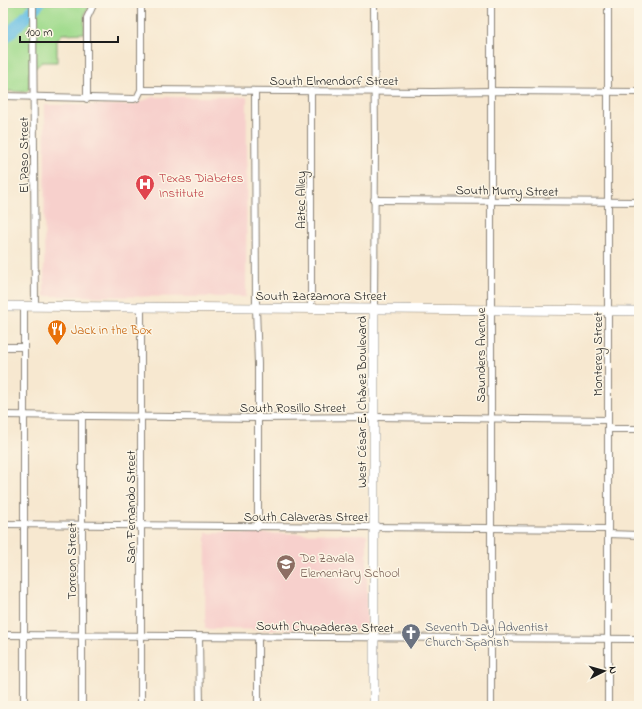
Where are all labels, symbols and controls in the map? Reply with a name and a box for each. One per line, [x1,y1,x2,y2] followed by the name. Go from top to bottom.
[20,18,118,44] scale bar
[26,24,53,42] text: 100 m
[270,72,399,91] street label: South Elmendorf Street
[15,116,34,193] street label: El Paso Street
[159,169,244,203] place label: Texas Diabetes Institute
[292,171,312,229] street label: Aztec Alley
[134,173,156,201] hospital icon: Texas Diabetes Institute
[455,181,559,203] street label: South Murry Street
[255,287,387,306] street label: South Zarzamora Street
[472,307,491,403] street label: Saunders Avenue
[589,311,609,396] street label: Monterey Street
[353,315,372,488] street label: West César E. Chávez Boulevard
[46,318,68,346] restaurant icon: Jack in the Box
[71,321,152,340] place label: Jack in the Box
[240,399,347,418] street label: South Rosillo Street
[122,450,141,564] street label: San Fernando Street
[244,508,369,527] street label: South Calaveras Street
[63,522,82,599] street label: Torreon Street
[299,549,400,584] place label: De Zavala Elementary School
[275,553,297,581] school or university icon: De Zavala Elementary School
[256,617,395,638] street label: South Chupaderas Street
[425,618,549,652] place label: Seventh Day Adventist Church Spanish
[400,622,422,650] church icon: Seventh Day Adventist Church Spanish
[584,651,624,691] north arrow
[605,666,621,675] text: N

